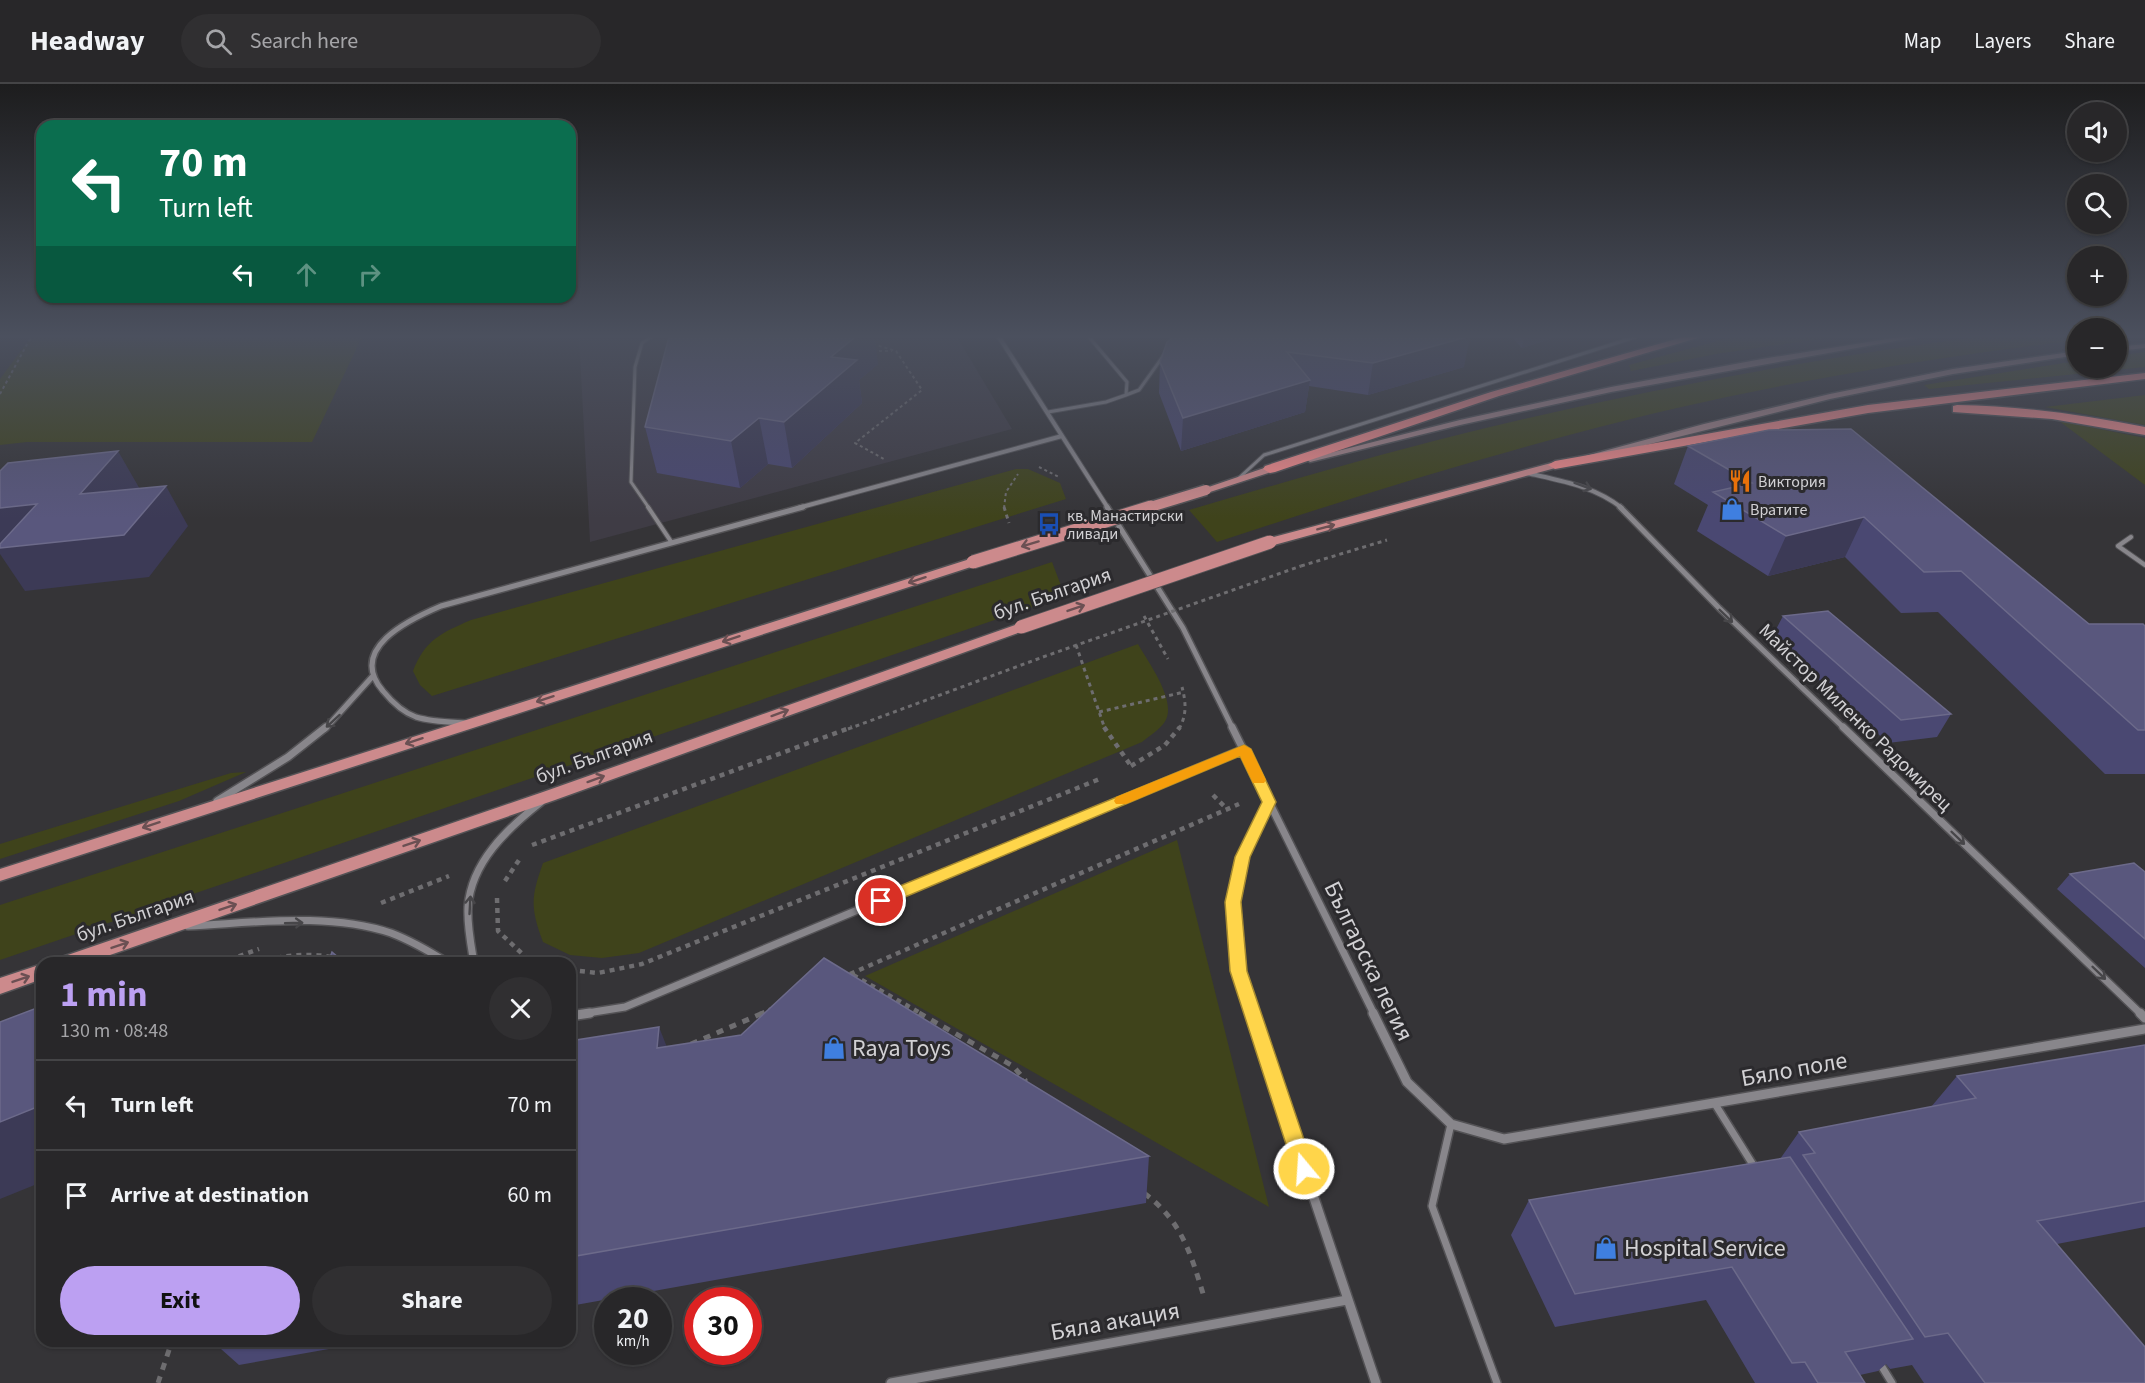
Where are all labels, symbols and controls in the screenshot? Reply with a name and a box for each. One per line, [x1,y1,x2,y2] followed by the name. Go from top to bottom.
[181,14,601,68] search box
[30,21,145,61] text: Headway
[202,25,235,58] icon: search
[250,25,358,57] text: Search here
[1904,26,1941,56] text: Map
[1974,26,2031,56] text: Layers
[2064,26,2115,56] text: Share
[2067,102,2127,378] map controls
[2067,102,2127,162] button: sound
[159,133,248,193] text: 70 m
[60,144,138,222] icon: left
[2067,174,2127,234] button: search
[159,189,253,228] text: Turn left
[2067,246,2127,306] button: +
[227,258,260,291] icon: left
[290,258,323,291] icon: ahead
[353,258,386,291] icon: right
[2067,318,2127,378] button: −
[1727,468,1753,494] restaurant icon: Виктория
[1758,471,1826,493] place label: Виктория
[1573,482,1592,493] one-way arrow
[1719,496,1745,522] shop icon: Вратите
[1750,499,1807,521] place label: Вратите
[1067,505,1184,545] place label: кв. Манастирски ливади
[1036,511,1062,537] bus stop icon: кв. Манастирски ливади
[1317,521,1336,532] one-way arrow
[1021,539,1040,550] one-way arrow
[990,561,1115,627] street label: бул. България
[908,575,927,586] one-way arrow
[1066,602,1085,613] one-way arrow
[1719,608,1734,623] one-way arrow
[1752,617,1959,818] street label: Майстор Миленко Радомирец
[722,634,741,645] one-way arrow
[536,694,555,705] one-way arrow
[770,707,789,718] one-way arrow
[326,713,341,727] one-way arrow
[532,723,657,791] street label: бул. България
[405,736,424,747] one-way arrow
[587,773,605,784] one-way arrow
[142,820,161,831] one-way arrow
[1950,831,1965,845] one-way arrow
[402,837,421,848] one-way arrow
[855,875,906,926] pin
[1315,875,1422,1047] street label: Българска легия
[73,883,198,949] street label: бул. България
[864,884,897,917] icon: arrive
[464,896,475,915] one-way arrow
[218,901,237,912] one-way arrow
[284,917,304,928] one-way arrow
[110,938,128,949] one-way arrow
[2091,966,2106,980] one-way arrow
[60,969,148,1020] text: 1 min
[11,972,30,983] one-way arrow
[489,977,552,1040] button: close
[60,1017,168,1045] text: 130 m · 08:48
[852,1031,951,1066] place label: Raya Toys
[821,1035,847,1061] shop icon: Raya Toys
[1738,1043,1850,1096] street label: Бяло поле
[60,1089,93,1122] icon: left
[111,1089,193,1121] text: Turn left
[507,1089,552,1121] text: 70 m
[1272,1137,1336,1201] position arrow
[60,1179,93,1212] icon: arrive
[111,1179,309,1211] text: Arrive at destination
[507,1179,552,1211] text: 60 m
[1624,1231,1786,1266] place label: Hospital Service
[1593,1235,1619,1261] shop icon: Hospital Service
[60,1266,300,1335] button: Exit
[312,1266,552,1335] button: Share
[684,1287,762,1365] speed limit sign: 30
[1048,1293,1183,1350] street label: Бяла акация
[617,1297,649,1340] text: 20
[616,1331,650,1352] text: km/h

